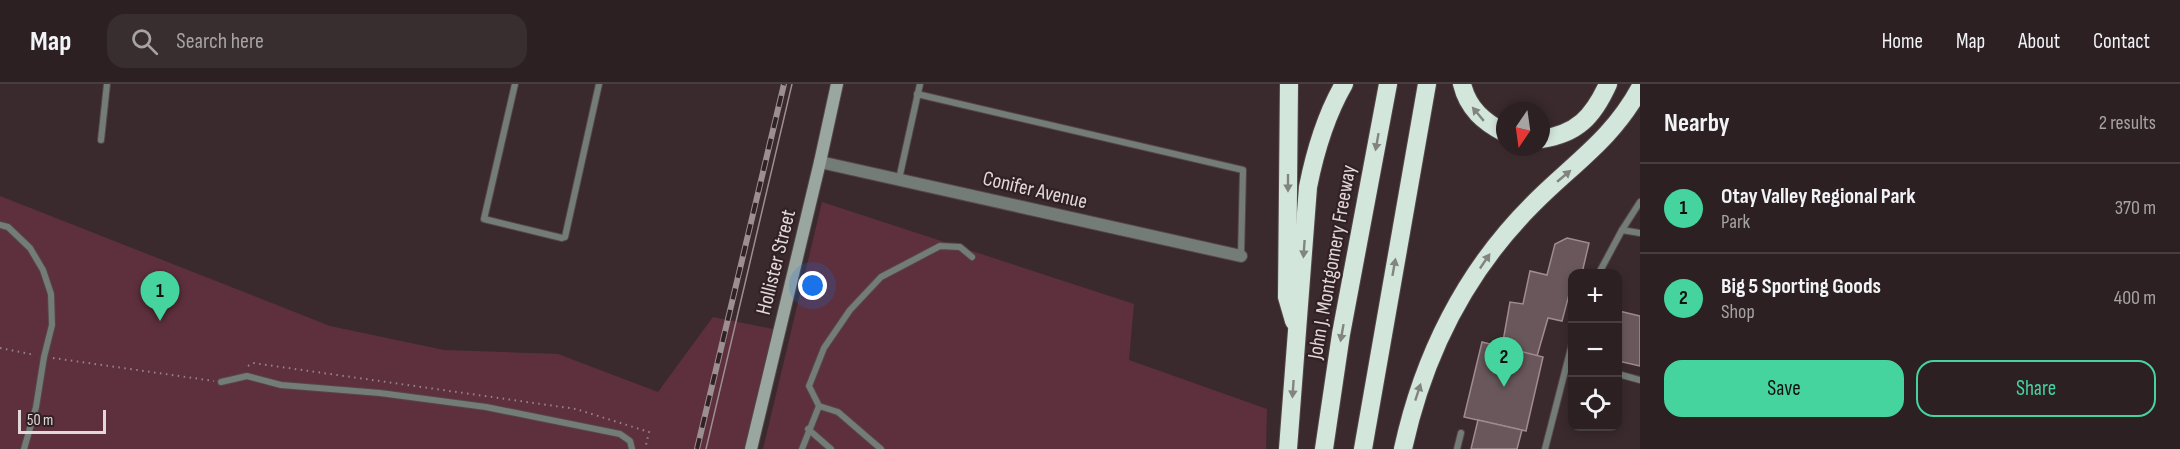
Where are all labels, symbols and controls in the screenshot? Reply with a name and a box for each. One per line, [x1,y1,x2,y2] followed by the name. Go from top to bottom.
[107,14,527,68] search box
[30,25,71,58] text: Map
[128,25,161,58] icon: search
[176,28,264,55] text: Search here
[1882,29,1923,54] text: Home
[1956,29,1985,54] text: Map
[2018,29,2060,54] text: About
[2093,29,2150,54] text: Contact
[1496,102,1550,156] north arrow
[1471,106,1484,122] one-way arrow
[1664,108,1730,139] text: Nearby
[2099,111,2156,135] text: 2 results
[1372,132,1381,151] one-way arrow
[1302,163,1361,362] street label: John J. Montgomery Freeway
[980,166,1090,214] street label: Conifer Avenue
[1556,170,1571,183] one-way arrow
[1283,173,1293,192] one-way arrow
[1721,183,1916,210] text: Otay Valley Regional Park
[1680,196,1687,220] text: 1
[2115,196,2156,220] text: 370 m
[751,207,801,317] street label: Hollister Street
[1721,210,1750,234] text: Park
[1299,239,1309,258] one-way arrow
[1479,253,1491,269] one-way arrow
[1390,258,1399,277] one-way arrow
[1568,269,1622,431] map controls
[1568,269,1622,323] button: +
[798,271,827,300] your location
[140,272,180,321] pin: 1
[1721,273,1881,300] text: Big 5 Sporting Goods
[1679,286,1688,310] text: 2
[2114,286,2156,310] text: 400 m
[1721,300,1755,324] text: Shop
[1568,323,1622,377] button: −
[1337,324,1346,343] one-way arrow
[1484,338,1524,387] pin: 2
[1664,360,1904,417] button: Save
[1916,360,2156,417] button: Share
[1568,377,1622,431] button: locate
[1288,380,1298,399] one-way arrow
[1414,383,1423,401] one-way arrow
[18,407,106,434] scale bar
[27,411,53,430] text: 50 m

